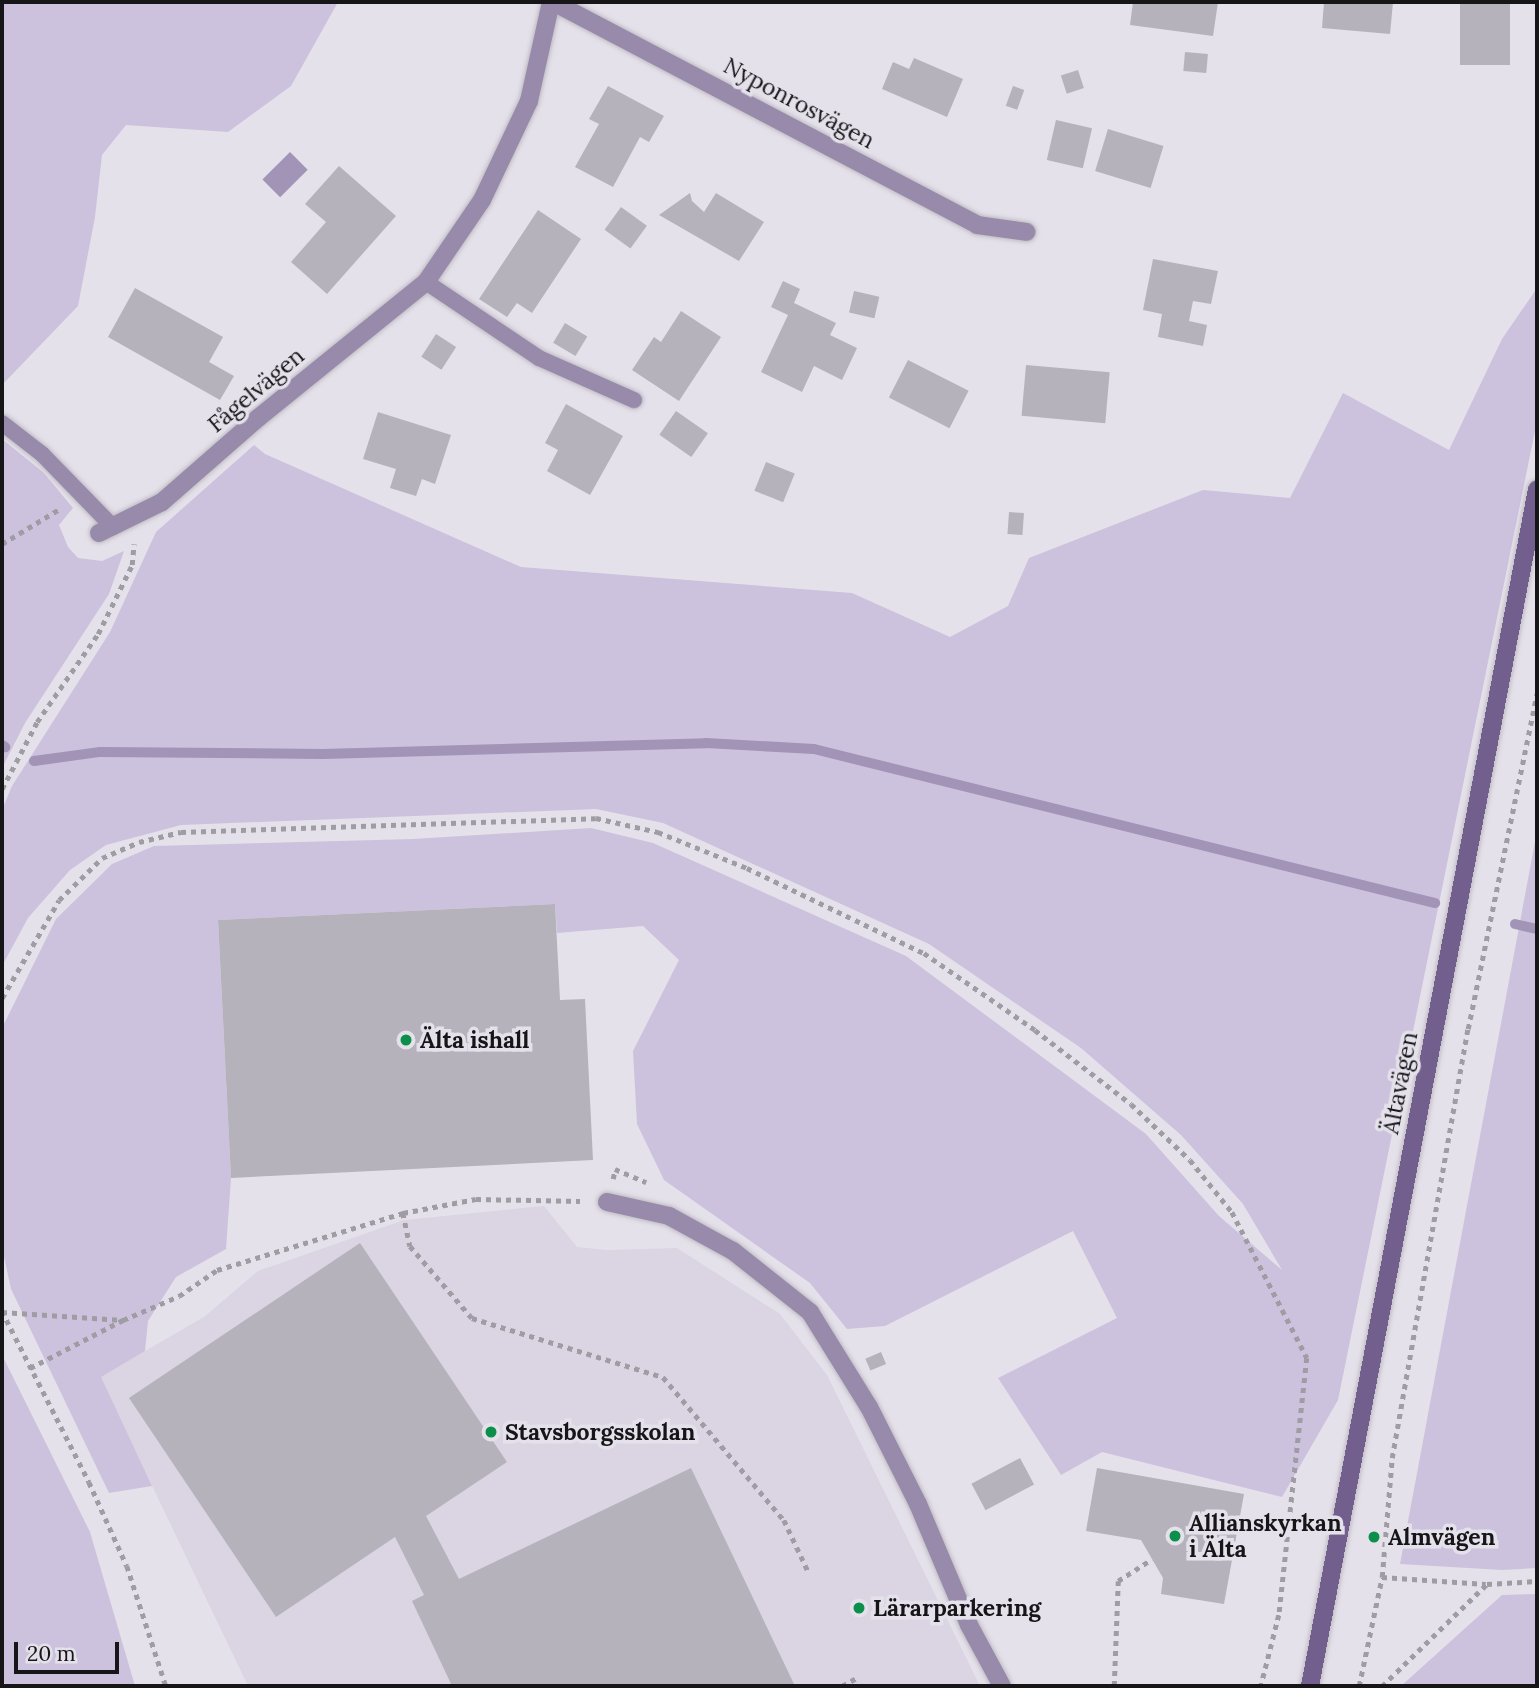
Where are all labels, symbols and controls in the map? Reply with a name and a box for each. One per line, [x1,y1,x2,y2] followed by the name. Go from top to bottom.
[719,52,879,154] street label: Nyponrosvägen
[202,342,310,438] street label: Fågelvägen
[420,1026,529,1054] place label: Älta ishall
[1377,1030,1423,1136] street label: Ältavägen
[398,1032,414,1048] marker: Älta ishall
[505,1418,695,1446] place label: Stavsborgsskolan
[483,1424,499,1440] marker: Stavsborgsskolan
[1189,1509,1342,1563] place label: Allianskyrkan i Älta
[1388,1523,1495,1551] place label: Almvägen
[1167,1528,1183,1544] marker: Allianskyrkan i Älta
[1366,1529,1382,1545] marker: Almvägen
[873,1594,1041,1622] place label: Lärarparkering
[851,1600,867,1616] marker: Lärarparkering
[18,1628,122,1672] scale bar
[27,1640,76,1667] text: 20 m

